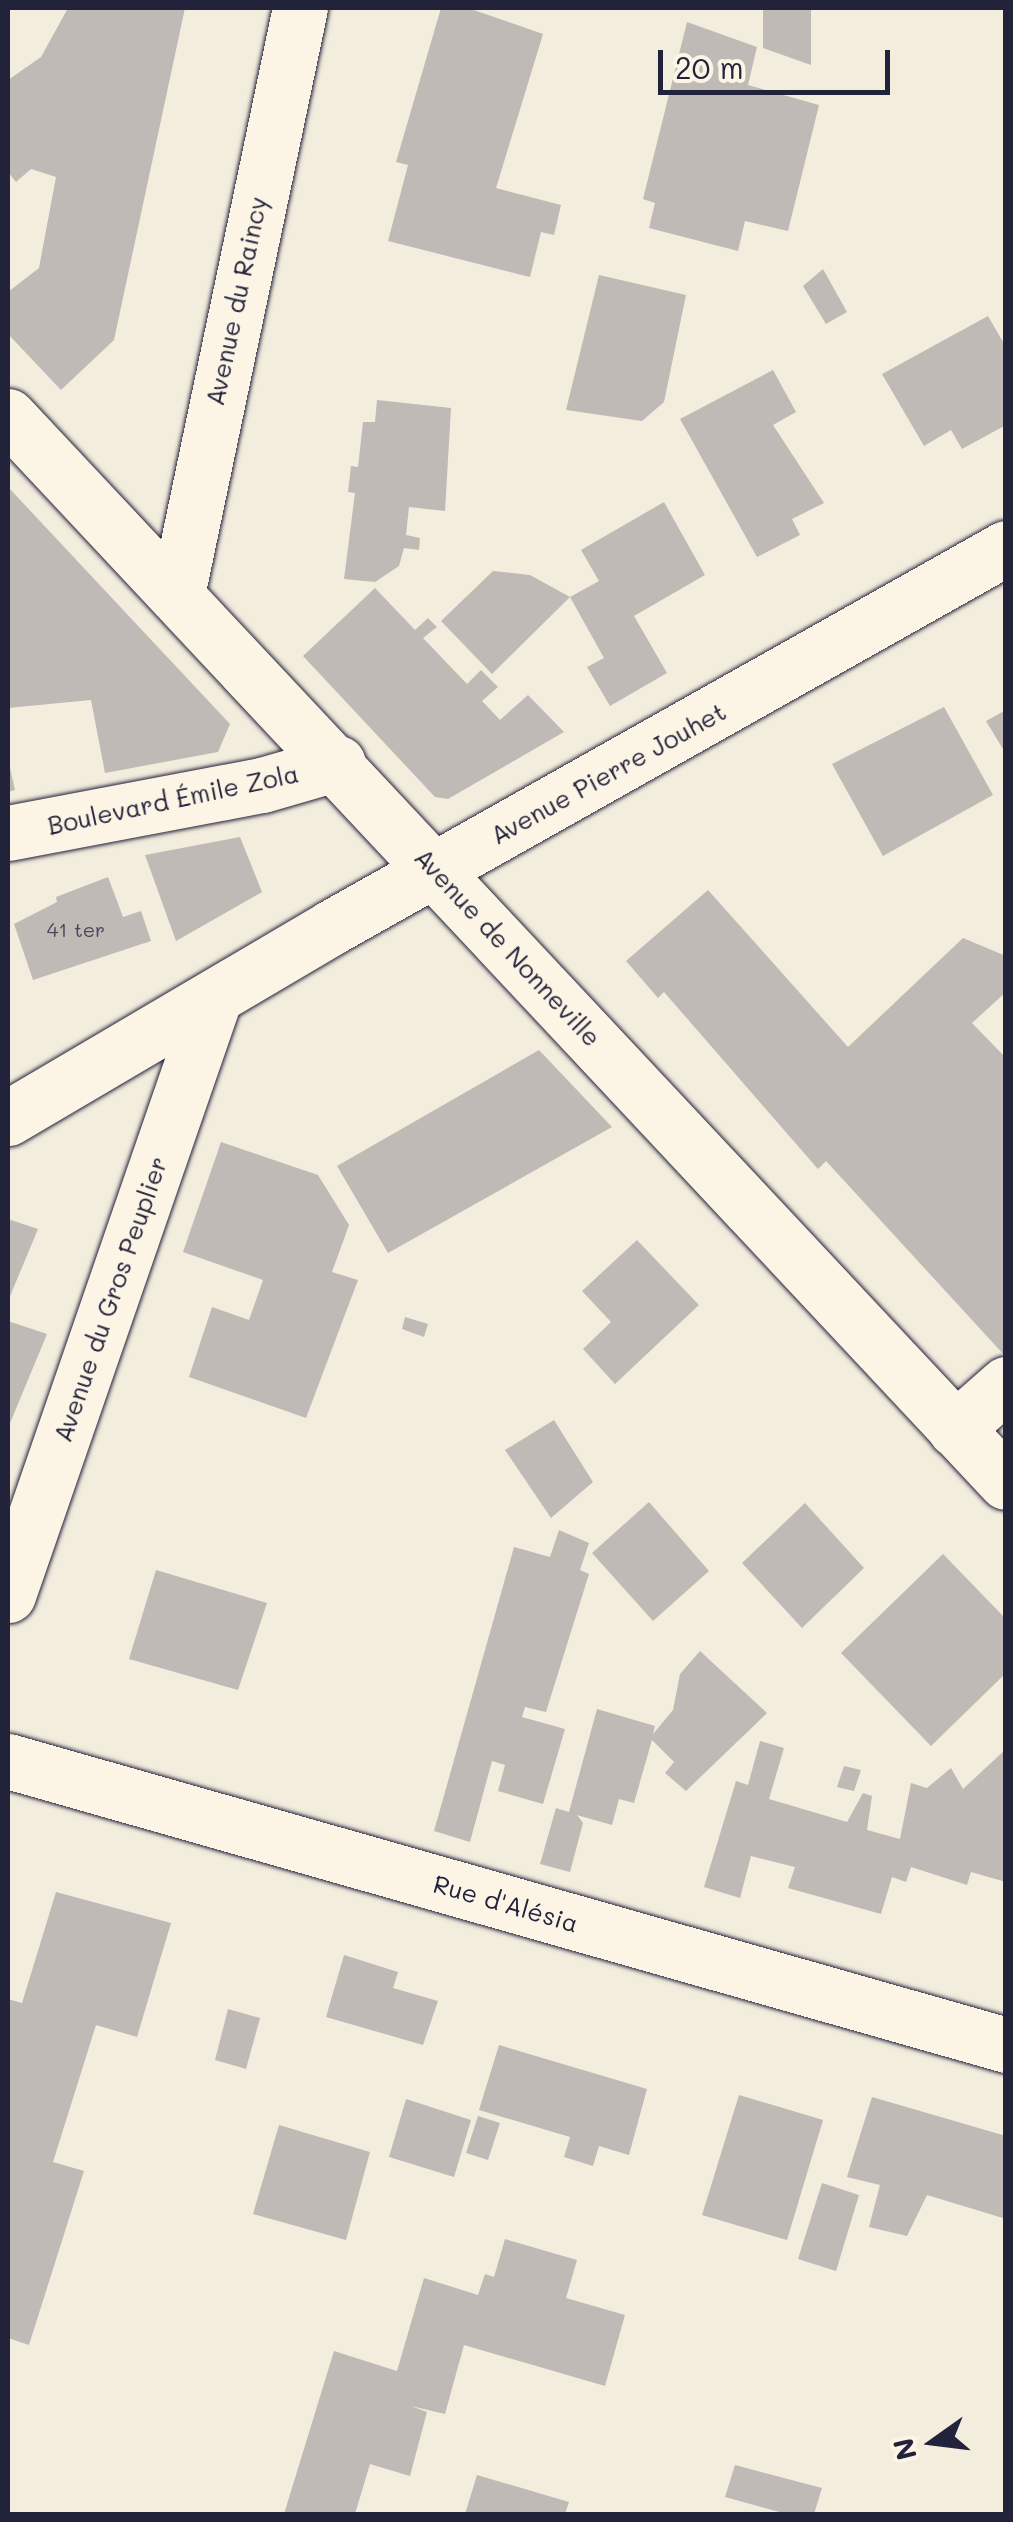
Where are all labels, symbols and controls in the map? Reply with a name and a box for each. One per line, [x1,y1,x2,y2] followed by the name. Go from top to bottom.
[663,30,896,92] scale bar
[675,47,744,87] text: 20 m
[199,194,273,408] street label: Avenue du Raincy
[485,696,731,850] street label: Avenue Pierre Jouhet
[45,758,301,840] street label: Boulevard Émile Zola
[409,842,607,1052] street label: Avenue de Nonneville
[47,917,105,941] house number: 41 ter
[47,1152,173,1446] street label: Avenue du Gros Peuplier
[430,1868,582,1938] street label: Rue d'Alésia
[883,2392,983,2492] north arrow
[884,2435,924,2464] text: N

